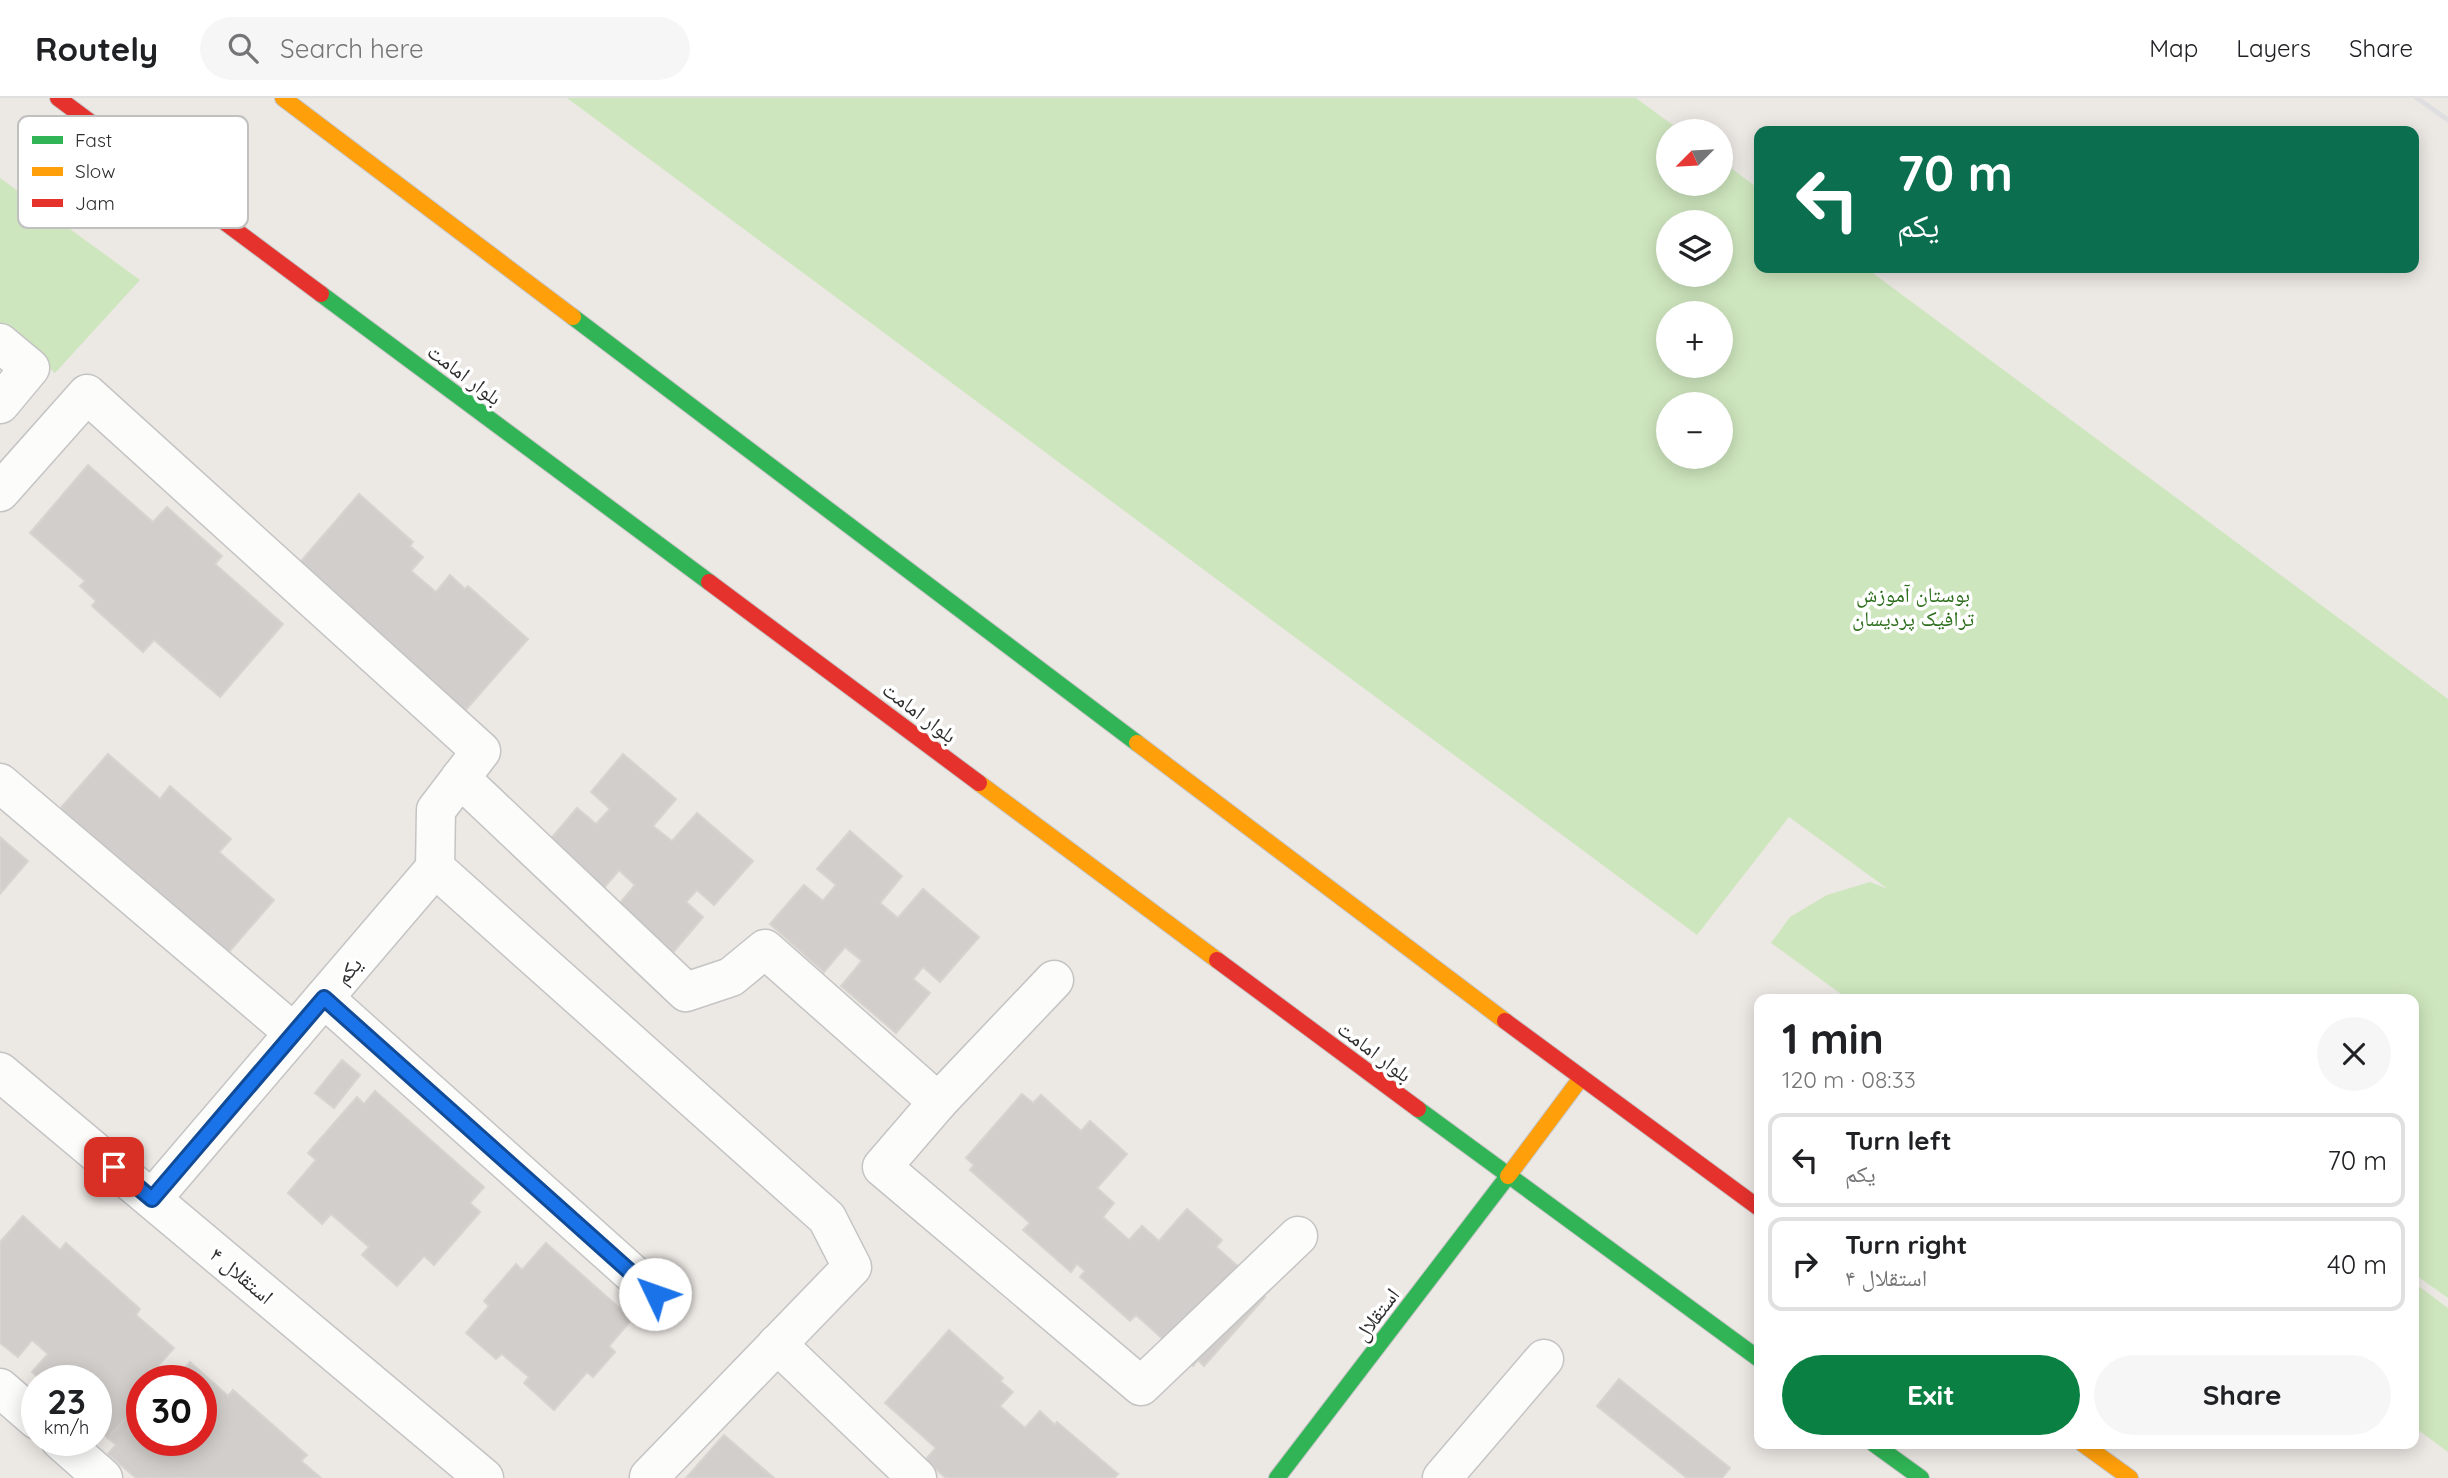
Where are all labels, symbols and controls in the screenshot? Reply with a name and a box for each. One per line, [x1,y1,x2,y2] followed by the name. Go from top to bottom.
[200,17,690,80] search box
[35,28,158,69] text: Routely
[224,29,262,67] icon: search
[280,32,424,65] text: Search here
[2149,33,2198,63] text: Map
[2236,33,2311,63] text: Layers
[2349,33,2413,63] text: Share
[18,116,248,228] legend
[1656,119,1732,196] north arrow
[1656,119,1733,469] map controls
[75,128,112,152] text: Fast
[1897,142,2013,203] text: 70 m
[1782,154,1873,245] icon: left
[75,159,116,183] text: Slow
[75,191,115,215] text: Jam
[1897,205,1940,245] text: یکم
[1656,210,1733,287] button: layers
[1656,301,1733,378] button: +
[423,338,507,410] street label: بلوار امامت
[1656,392,1733,469] button: −
[1852,581,1974,631] park label: بوستان آموزش ترافیک پردیسان
[878,676,962,748] street label: بلوار امامت
[329,951,368,990] street label: یکم
[1782,1012,1884,1065] text: 1 min
[1333,1015,1417,1087] street label: بلوار امامت
[2317,1017,2391,1091] button: close
[1782,1065,1916,1094] text: 120 m · 08:33
[1845,1124,1952,1157] text: Turn left
[84,1137,144,1197] pin
[1786,1141,1824,1179] icon: left
[2327,1144,2387,1177] text: 70 m
[95,1148,133,1186] icon: arrive
[1845,1159,1876,1188] text: یکم
[1845,1228,1967,1261] text: Turn right
[205,1241,279,1309] street label: استقلال ۴
[1786,1245,1824,1283] icon: right
[2327,1248,2387,1281] text: 40 m
[618,1257,692,1331] position arrow
[1845,1263,1927,1292] text: استقلال ۴
[1348,1282,1404,1346] street label: استقلال
[1782,1355,2080,1435] button: Exit
[2094,1355,2391,1435] button: Share
[126,1365,217,1456] speed limit sign: 30
[47,1379,86,1423] text: 23
[44,1416,89,1439] text: km/h

